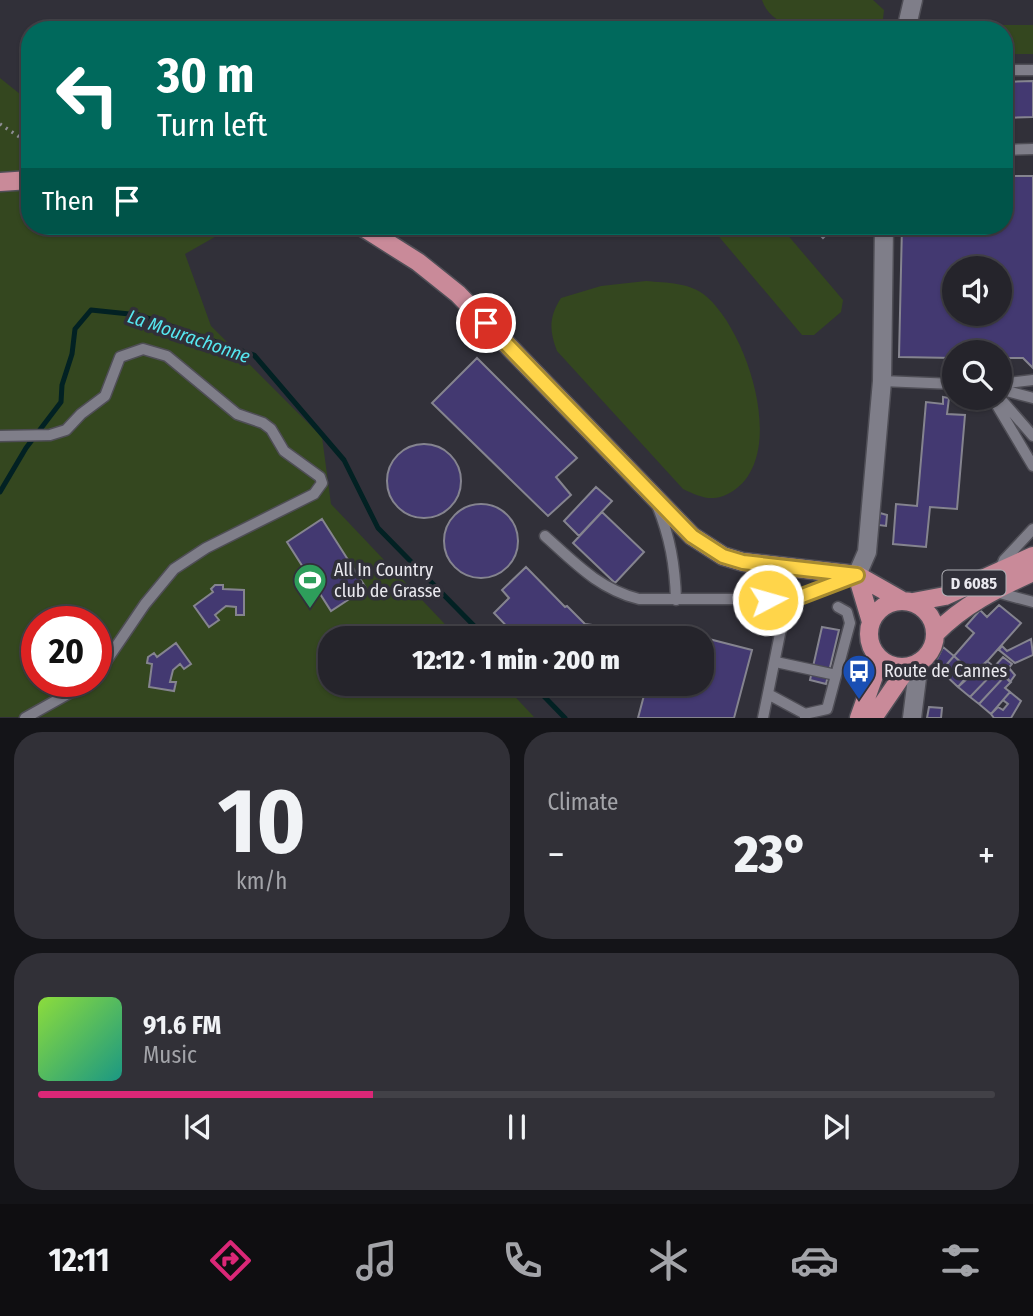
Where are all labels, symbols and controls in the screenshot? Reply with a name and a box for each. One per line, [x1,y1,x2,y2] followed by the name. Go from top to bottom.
[157,46,255,105] text: 30 m
[42,49,133,140] icon: left
[157,106,267,144] text: Turn left
[108,182,146,220] icon: arrive
[42,186,94,217] text: Then
[942,256,1012,410] map controls
[942,256,1012,326] button: sound
[456,293,516,353] pin
[467,304,505,342] icon: arrive
[125,305,253,368] water label: La Mourachonne
[942,340,1012,410] button: search
[334,559,441,602] place label: All In Country club de Grasse
[291,561,329,610] sports icon: All In Country club de Grasse
[731,563,805,637] position arrow
[942,570,1006,596] road number: D 6085
[21,606,112,697] speed limit sign: 20
[412,645,620,676] text: 12:12 · 1 min · 200 m
[840,652,878,701] bus stop icon: Route de Cannes
[884,660,1008,682] place label: Route de Cannes
[218,767,306,876] text: 10
[548,788,618,816] text: Climate
[734,823,808,886] text: 23°
[548,832,565,878] text: −
[978,832,995,878] text: +
[236,867,287,895] text: km/h
[143,1010,221,1041] text: 91.6 FM
[143,1041,197,1069] text: Music
[179,1108,217,1146] icon: previous
[498,1108,536,1146] icon: pause
[817,1108,855,1146] icon: next
[206,1236,255,1285] icon: directions
[352,1236,401,1285] icon: music
[498,1236,547,1285] icon: phone
[644,1236,693,1285] icon: climate
[790,1236,839,1285] icon: car
[936,1236,985,1285] icon: filters
[48,1241,110,1279] text: 12:11

